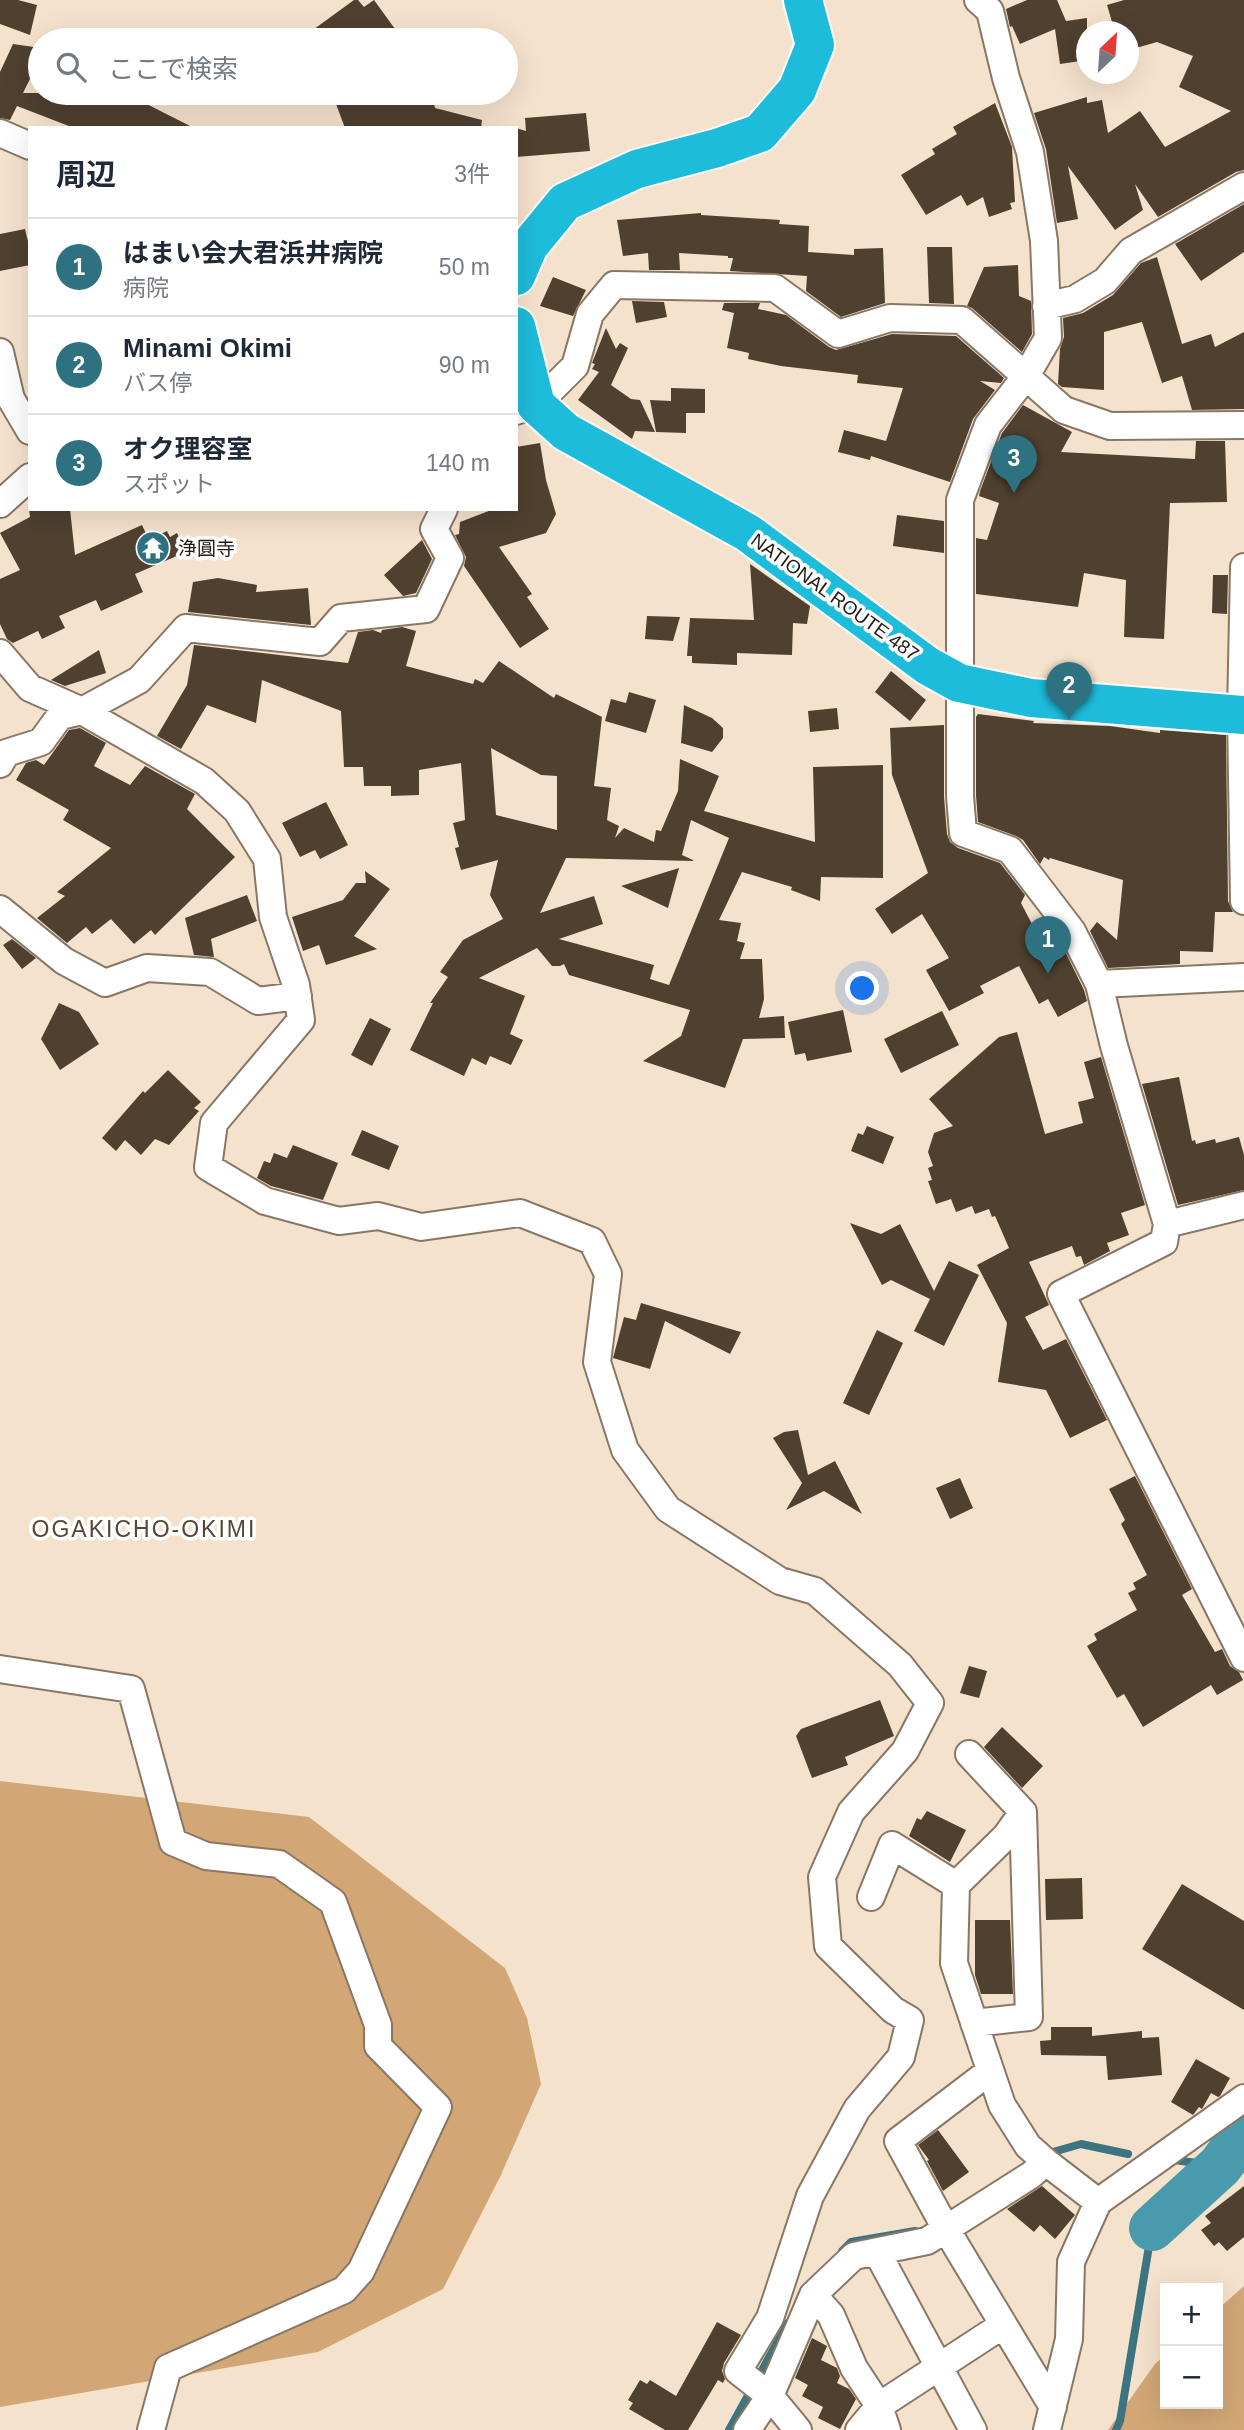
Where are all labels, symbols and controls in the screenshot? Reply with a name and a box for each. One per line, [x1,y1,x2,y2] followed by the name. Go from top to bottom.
[1076,21,1139,84] north arrow
[28,28,518,105] search box
[52,48,90,86] icon: search
[108,54,238,84] text: ここで検索
[56,158,116,191] text: 周辺
[454,161,490,187] text: 3件
[123,238,383,268] text: はまい会大君浜井病院
[73,254,85,280] text: 1
[439,254,490,280] text: 50 m
[123,275,169,301] text: 病院
[123,333,292,363] text: Minami Okimi
[73,352,85,378] text: 2
[439,352,490,378] text: 90 m
[123,370,192,396] text: バス停
[123,434,252,464] text: オク理容室
[991,435,1037,493] pin: 3
[73,450,85,476] text: 3
[426,450,490,476] text: 140 m
[123,471,215,497] text: スポット
[134,529,172,567] temple icon: 浄圓寺
[747,529,923,665] street label: NATIONAL ROUTE 487
[178,538,235,559] place label: 浄圓寺
[1046,662,1092,720] pin: 2
[1025,916,1071,974] pin: 1
[845,971,879,1005] your location
[32,1516,256,1542] district label: OGAKICHO-OKIMI
[1160,2283,1223,2409] map controls
[1160,2283,1223,2346] button: +
[1160,2346,1223,2409] button: −

